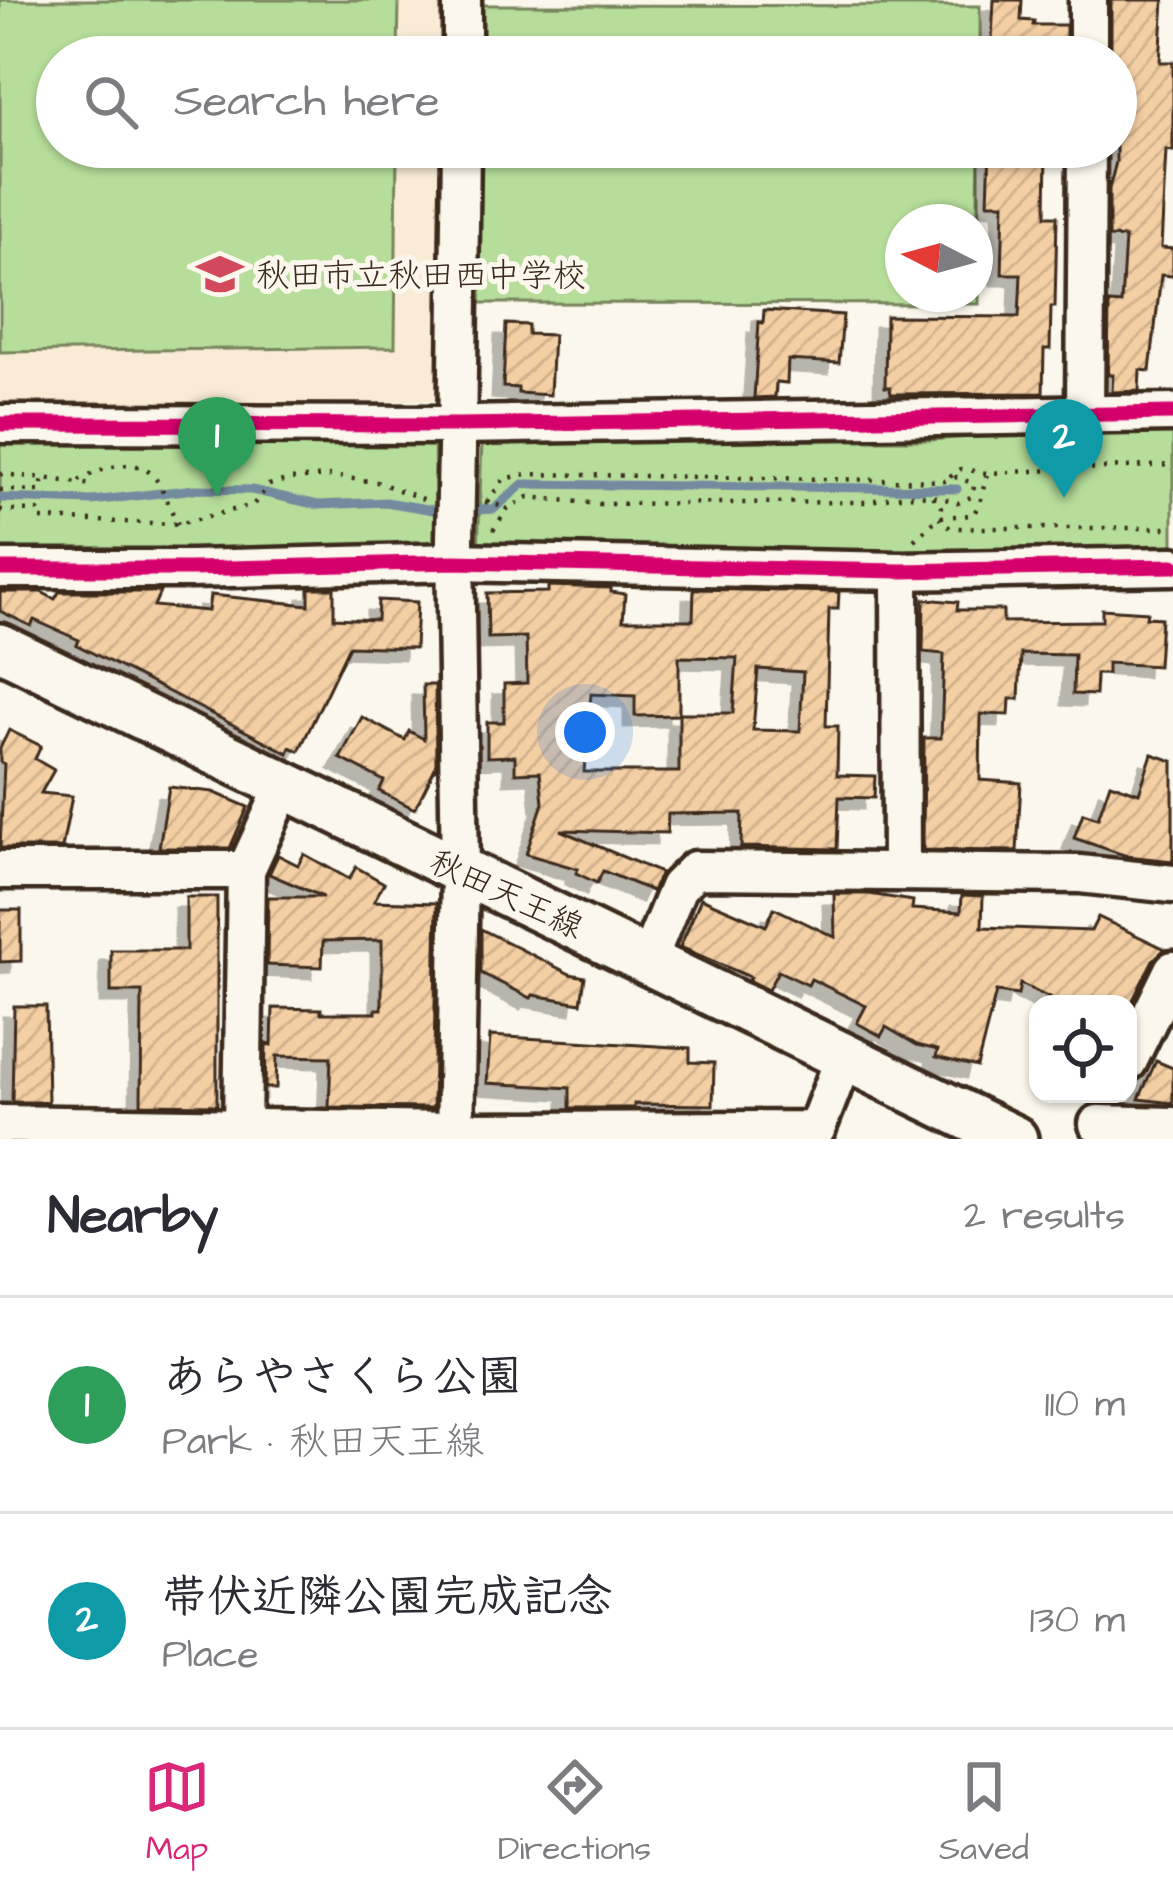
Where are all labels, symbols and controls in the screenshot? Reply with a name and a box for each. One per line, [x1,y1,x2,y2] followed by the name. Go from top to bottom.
[36,36,1137,168] search box
[78,69,144,135] icon: search
[174,71,440,133] text: Search here
[885,204,993,312] north arrow
[195,249,245,299] school or university icon: 秋田市立秋田西中学校
[256,253,586,299] place label: 秋田市立秋田西中学校
[178,397,256,496] pin: 1
[1025,399,1103,498] pin: 2
[555,702,615,762] your location
[422,839,591,951] street label: 秋田天王線
[1029,995,1137,1103] map controls
[1029,995,1137,1103] button: locate
[48,1182,218,1253] text: Nearby
[964,1190,1125,1244] text: 2 results
[162,1347,522,1409] text: あらやさくら公園
[85,1378,90,1432] text: 1
[1044,1378,1125,1432] text: 110 m
[162,1416,484,1470] text: Park · 秋田天王線
[162,1567,612,1629] text: 帯伏近隣公園完成記念
[76,1594,98,1648] text: 2
[1030,1594,1125,1648] text: 130 m
[162,1629,259,1683] text: Place
[144,1754,210,1872] tab: Map
[498,1754,651,1872] tab: Directions
[939,1754,1029,1872] tab: Saved

